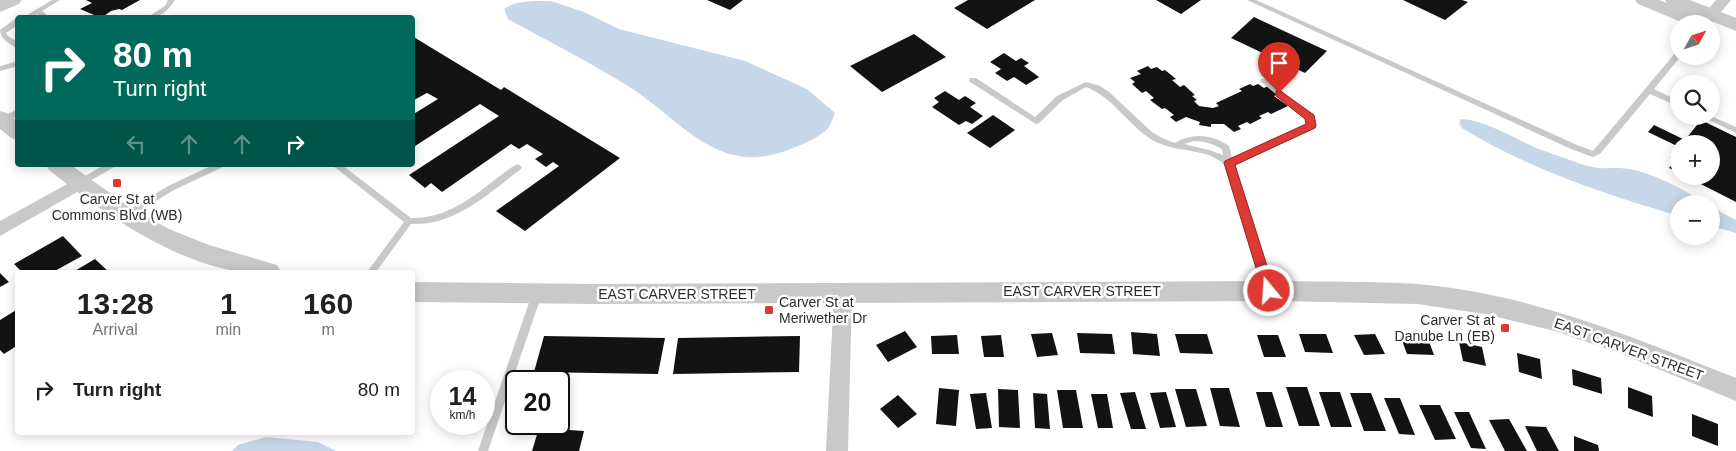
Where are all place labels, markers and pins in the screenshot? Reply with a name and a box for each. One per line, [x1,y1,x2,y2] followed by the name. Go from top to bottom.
[1258,42,1300,93] pin
[111,177,123,189] marker: Carver St at Commons Blvd (WB)
[52,191,182,223] place label: Carver St at Commons Blvd (WB)
[779,294,867,326] place label: Carver St at Meriwether Dr
[763,304,775,316] marker: Carver St at Meriwether Dr
[1395,312,1495,344] place label: Carver St at Danube Ln (EB)
[1499,322,1511,334] marker: Carver St at Danube Ln (EB)

